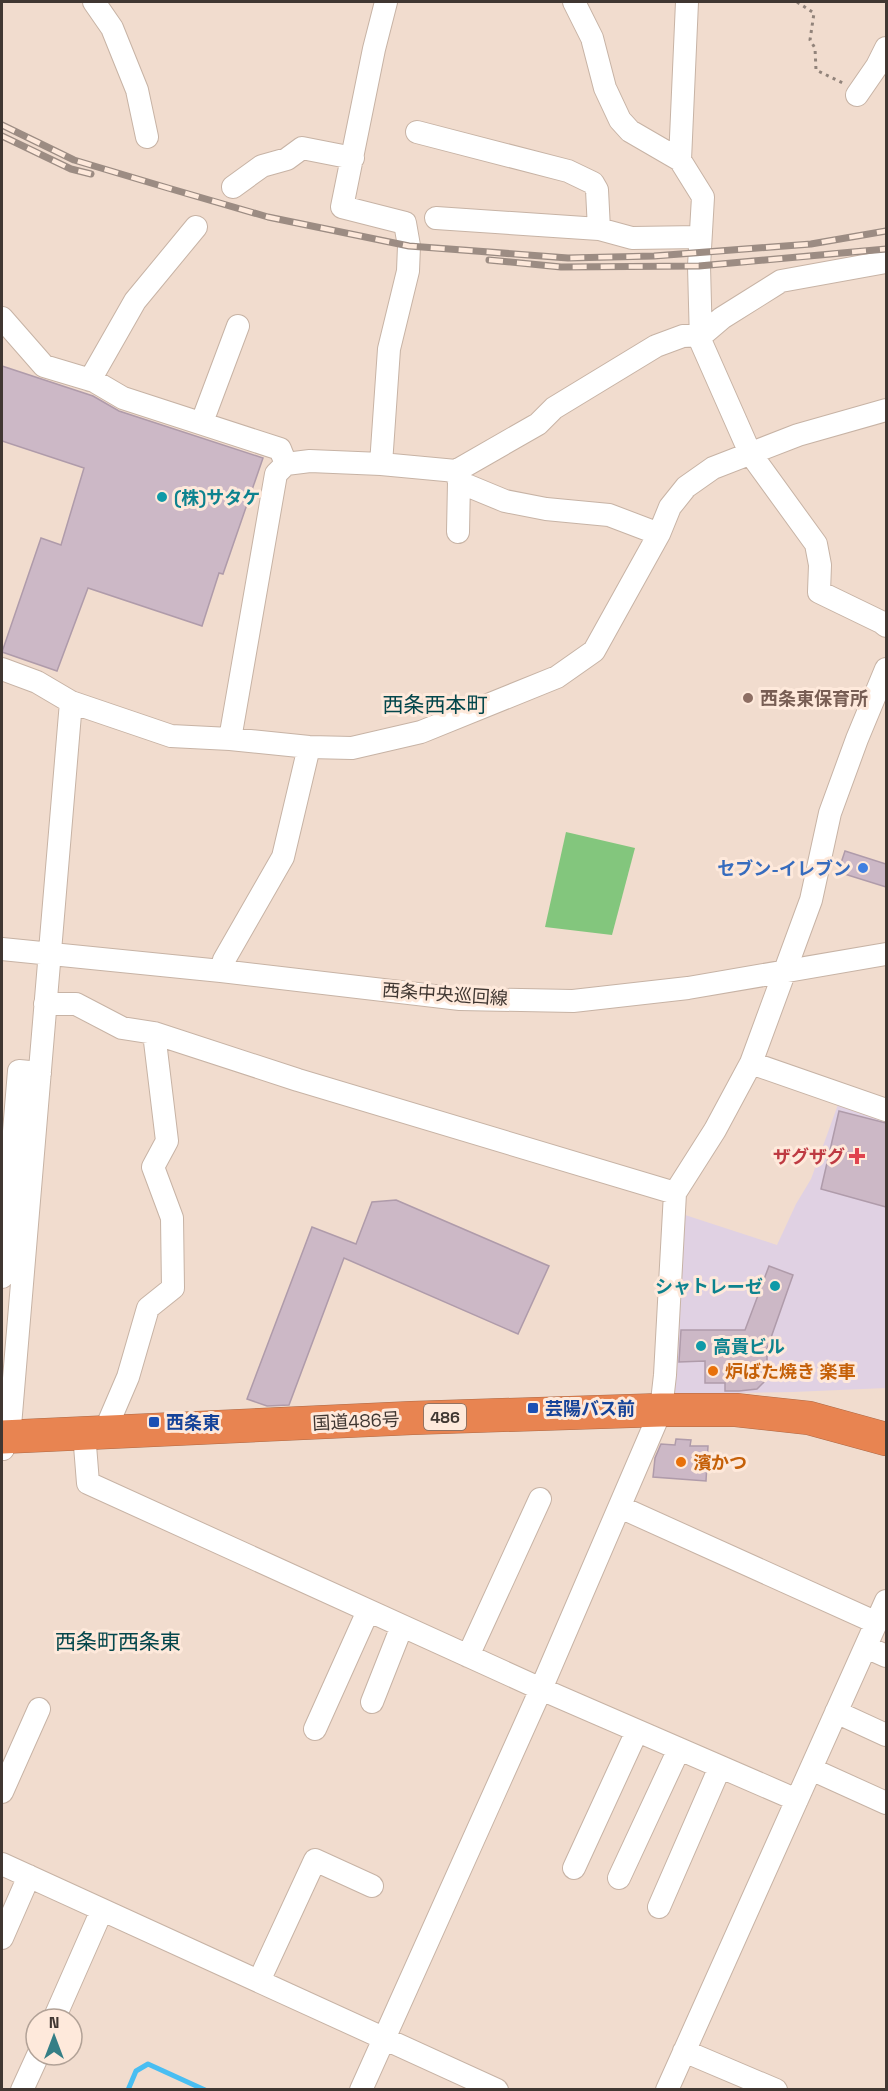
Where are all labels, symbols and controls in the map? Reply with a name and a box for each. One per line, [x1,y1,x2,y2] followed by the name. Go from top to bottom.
[174,486,260,509] place label: (株)サタケ
[155,490,169,504] marker: (株)サタケ
[760,687,868,710] place label: 西条東保育所
[383,691,488,718] district label: 西条西本町
[741,691,755,705] marker: 西条東保育所
[717,857,851,880] place label: セブン-イレブン
[856,861,870,875] marker: セブン-イレブン
[381,978,509,1010] street label: 西条中央巡回線
[773,1145,845,1168] place label: ザグザグ
[850,1149,864,1163] marker: ザグザグ
[655,1275,763,1298] place label: シャトレーゼ
[768,1279,782,1293] marker: シャトレーゼ
[713,1335,785,1358] place label: 高貴ビル
[694,1339,708,1353] marker: 高貴ビル
[725,1360,856,1383] place label: 炉ばた焼き 楽車
[706,1364,720,1378] marker: 炉ばた焼き 楽車
[545,1397,635,1420] place label: 芸陽バス前
[526,1401,540,1415] marker: 芸陽バス前
[424,1404,466,1430] road number: 486
[312,1407,400,1435] street label: 国道486号
[166,1411,220,1434] place label: 西条東
[147,1415,161,1429] marker: 西条東
[693,1451,747,1474] place label: 濱かつ
[674,1455,688,1469] marker: 濱かつ
[55,1628,181,1655] district label: 西条町西条東
[24,2007,84,2067] north arrow
[49,2012,59,2033] text: N

